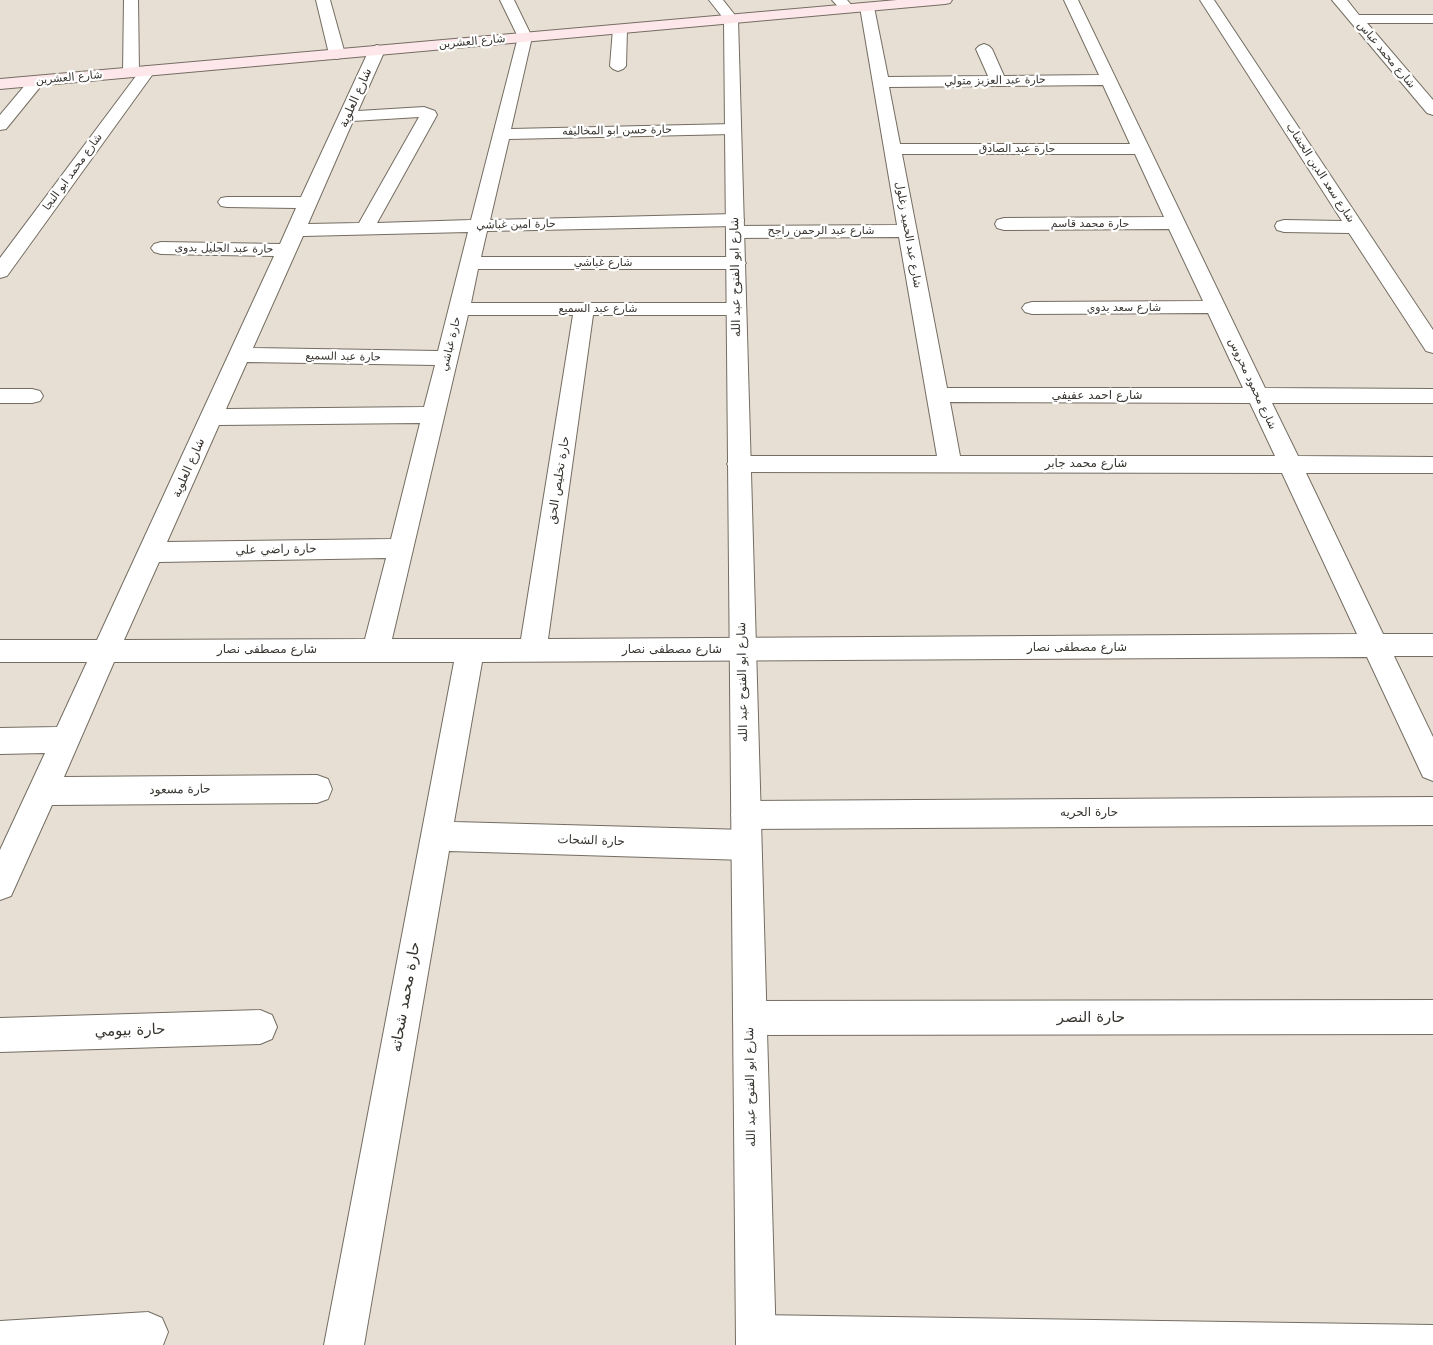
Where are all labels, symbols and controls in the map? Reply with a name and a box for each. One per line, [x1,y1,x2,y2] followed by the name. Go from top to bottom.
[1354,19,1418,91] street label: شارع محمد عباس
[438,33,506,51] street label: شارع العشرين
[337,66,375,130] street label: شارع العلوية
[35,69,103,87] street label: شارع العشرين
[944,74,1046,88] street label: حارة عبد العزيز متولي
[1283,121,1357,225] street label: شارع سعد الدين الخشاب
[562,123,672,139] street label: حارة حسن ابو المخاليفه
[41,131,105,213] street label: شارع محمد ابو النجا
[979,142,1055,156] street label: حارة عبد الصادق
[892,181,924,289] street label: شارع عبد الحميد زغلول
[728,217,744,337] street label: شارع ابو الفتوح عبد الله
[1051,217,1129,231] street label: حارة محمد قاسم
[476,218,556,232] street label: حارة امين غباشي
[768,224,874,238] street label: شارع عبد الرحمن راجح
[174,242,274,256] street label: حارة عبد الجليل بدوى
[574,256,632,270] street label: شارع غباشي
[1087,301,1161,315] street label: شارع سعد بدوي
[559,302,637,316] street label: شارع عبد السميع
[438,315,464,373] street label: حارة غباشي
[1225,336,1279,432] street label: شارع محمود محروس
[305,350,381,364] street label: حارة عبد السميع
[1051,389,1143,403] street label: شارع احمد عفيفي
[545,435,573,525] street label: حارة تخليص الحق
[170,436,208,500] street label: شارع العلوية
[1045,457,1127,471] street label: شارع محمد جابر
[235,542,317,558] street label: حارة راضي علي
[735,622,751,742] street label: شارع ابو الفتوح عبد الله
[1027,641,1127,655] street label: شارع مصطفى نصار
[217,643,317,657] street label: شارع مصطفى نصار
[622,643,722,657] street label: شارع مصطفى نصار
[149,782,211,798] street label: حارة مسعود
[1060,806,1118,820] street label: حارة الحريه
[557,833,625,849] street label: حارة الشحات
[387,940,425,1054] street label: حارة محمد شحاته
[1057,1009,1125,1027] street label: حارة النصر
[94,1021,166,1041] street label: حارة بيومي
[743,1027,759,1147] street label: شارع ابو الفتوح عبد الله

